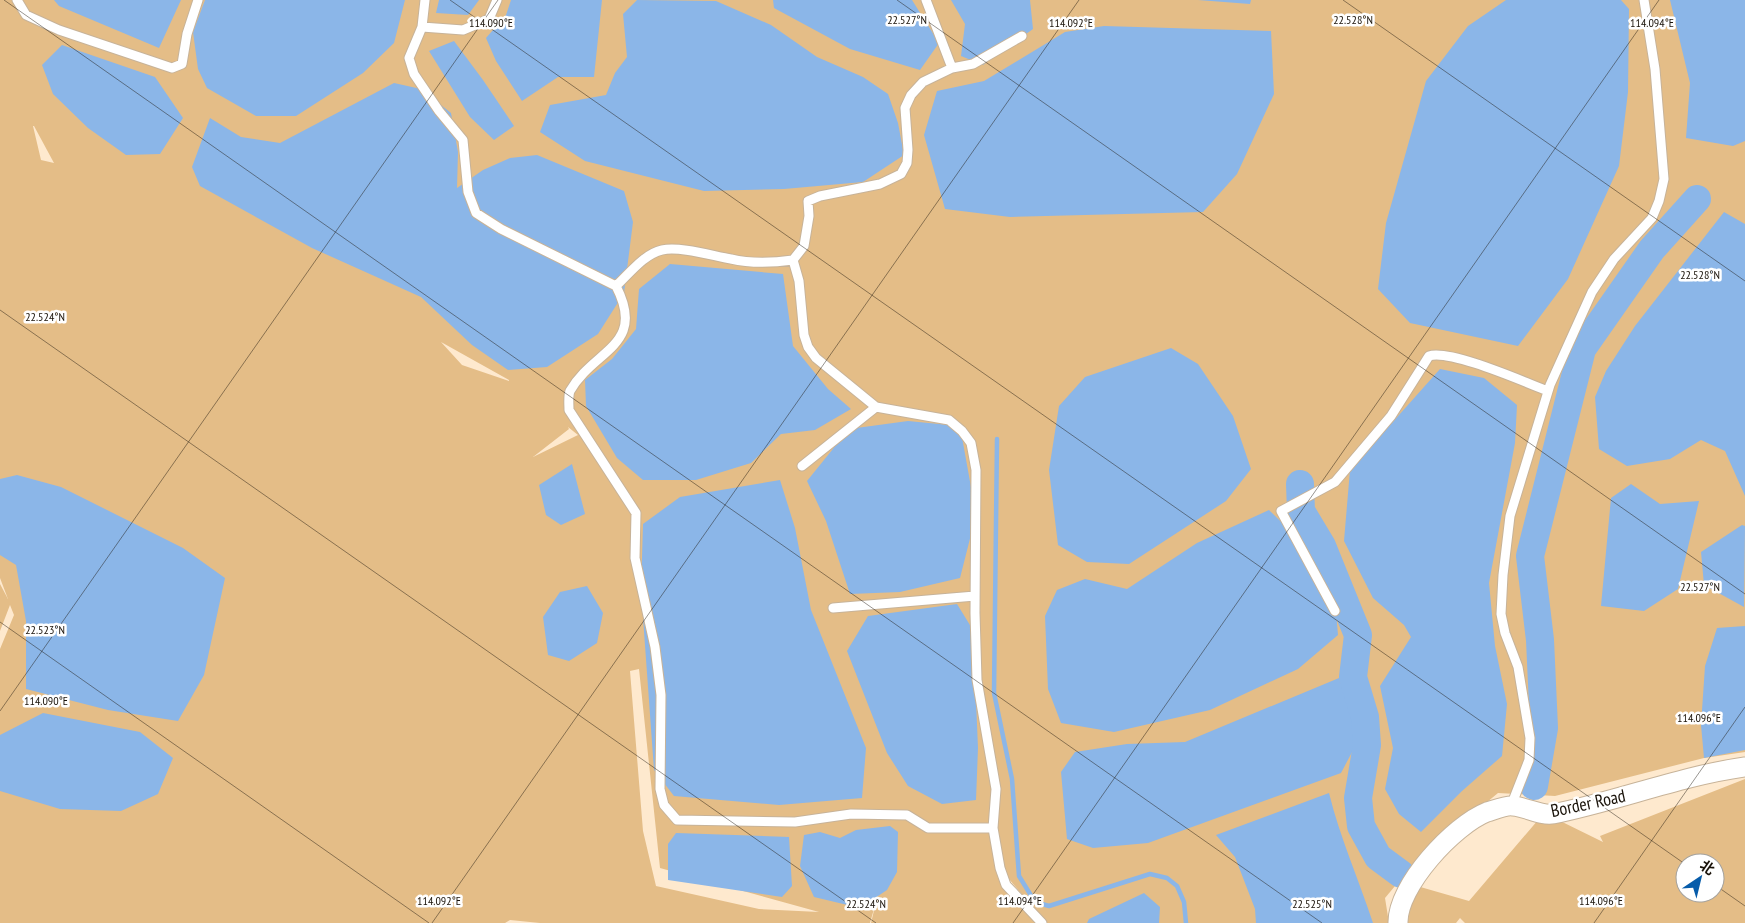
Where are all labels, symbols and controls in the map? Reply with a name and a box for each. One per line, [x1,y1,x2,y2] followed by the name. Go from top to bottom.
[887,12,927,27] text: 22.527°N
[1333,12,1373,27] text: 22.528°N
[469,15,513,30] text: 114.090°E
[1049,15,1093,30] text: 114.092°E
[1630,15,1674,30] text: 114.094°E
[1680,267,1720,282] text: 22.528°N
[25,309,65,324] text: 22.524°N
[1680,579,1720,594] text: 22.527°N
[25,622,65,637] text: 22.523°N
[24,693,68,708] text: 114.090°E
[1677,710,1721,725] text: 114.096°E
[1549,784,1627,822] street label: Border Road
[1675,853,1725,903] north arrow
[1697,856,1718,879] text: 北
[417,893,461,908] text: 114.092°E
[998,893,1042,908] text: 114.094°E
[1579,893,1623,908] text: 114.096°E
[846,896,886,911] text: 22.524°N
[1292,896,1332,911] text: 22.525°N

